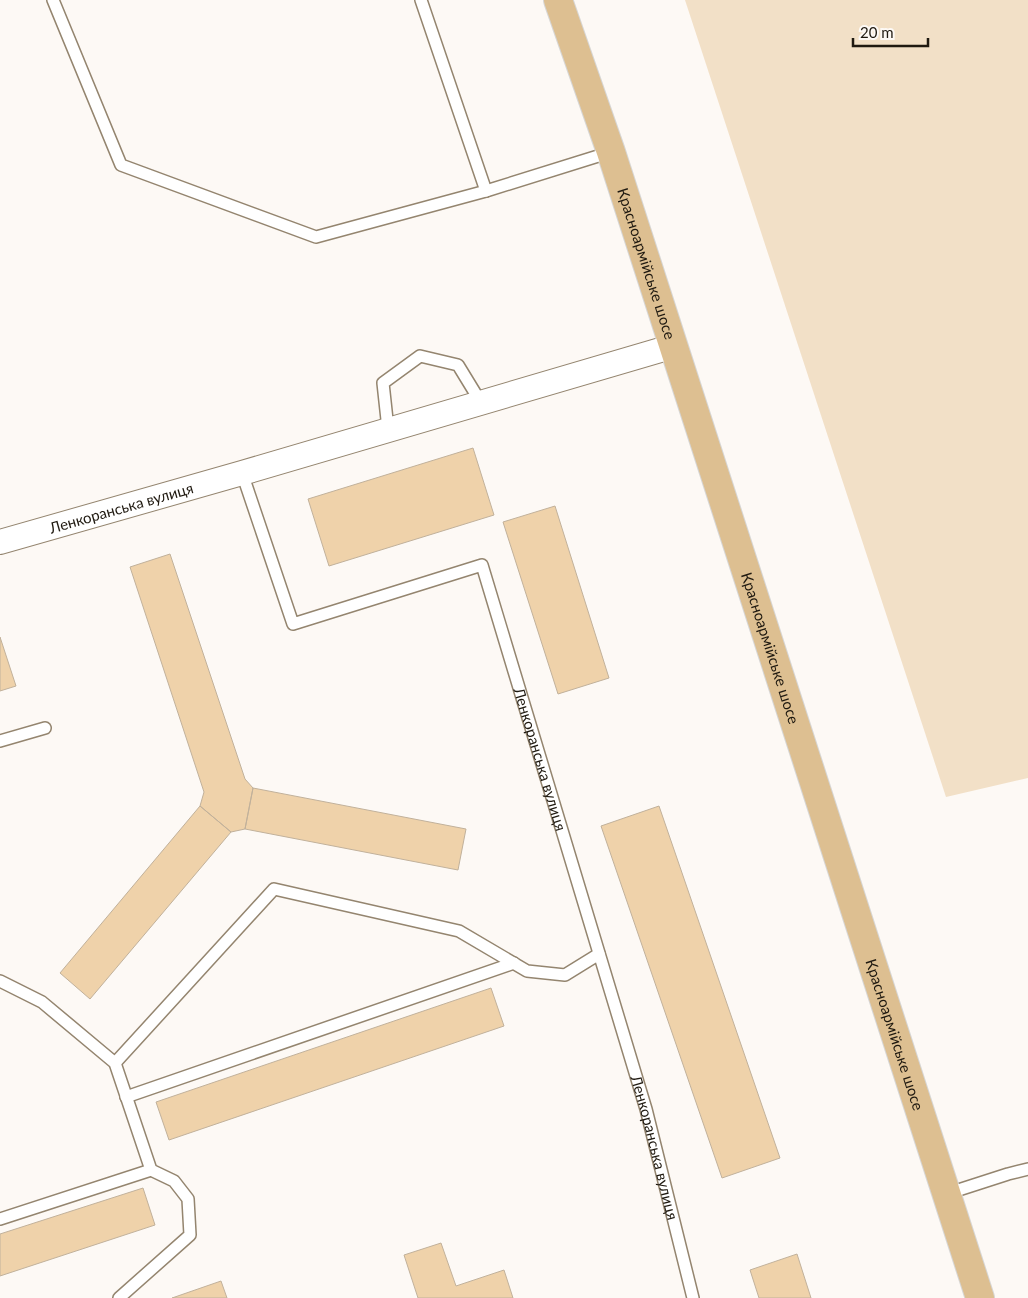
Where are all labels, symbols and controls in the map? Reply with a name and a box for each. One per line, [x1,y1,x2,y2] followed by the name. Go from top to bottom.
[853,15,928,47] scale bar
[860,23,894,41] text: 20 m
[614,185,680,341] street label: Красноармійське шосе
[46,478,195,537] street label: Ленкоранська вулиця
[738,570,804,726] street label: Красноармійське шосе
[510,684,571,833] street label: Ленкоранська вулиця
[862,956,928,1112] street label: Красноармійське шосе
[627,1072,682,1222] street label: Ленкоранська вулиця

